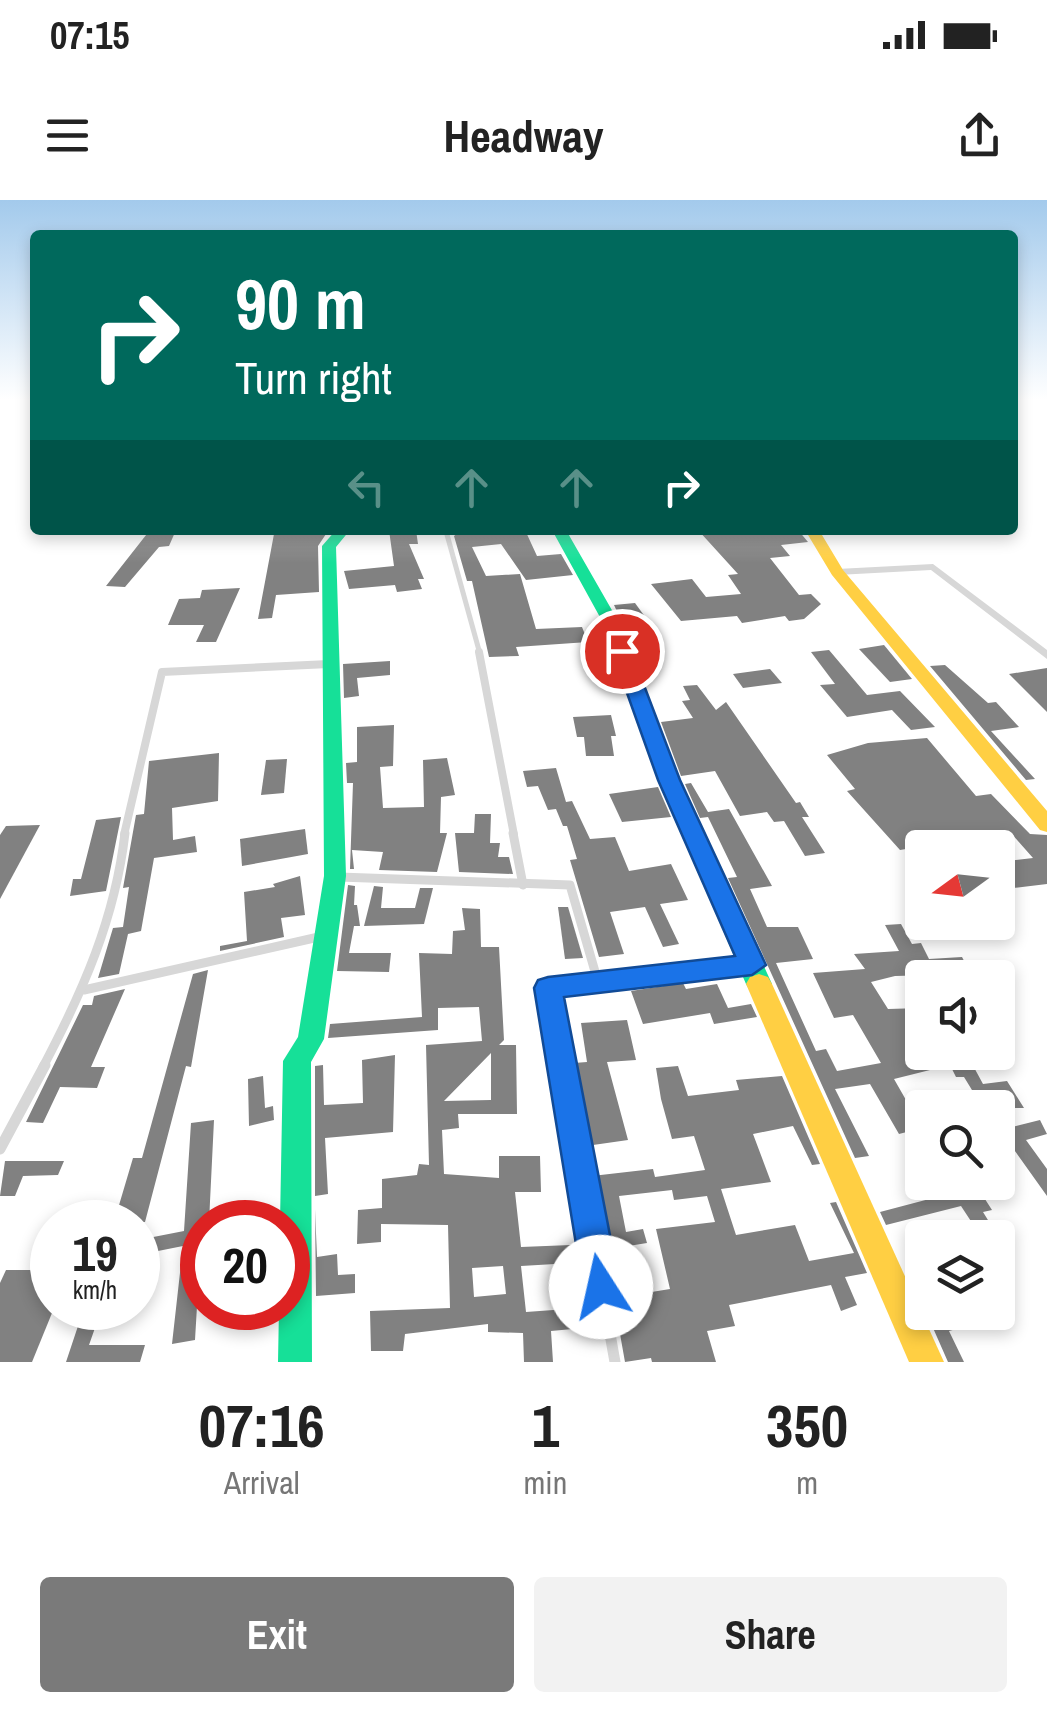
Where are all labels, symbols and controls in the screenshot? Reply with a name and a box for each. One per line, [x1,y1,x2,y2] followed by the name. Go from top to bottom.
[50,10,130,61] text: 07:15
[444,105,603,166] text: Headway
[40,108,95,163] icon: menu
[952,108,1007,163] icon: share
[235,257,366,351] text: 90 m
[70,270,200,400] icon: right
[235,347,392,408] text: Turn right
[339,460,394,515] icon: left
[444,460,499,515] icon: ahead
[549,460,604,515] icon: ahead
[654,460,709,515] icon: right
[580,609,665,694] pin
[595,624,650,679] icon: arrive
[905,830,1015,940] north arrow
[905,830,1015,1330] map controls
[905,960,1015,1070] button: sound
[905,1090,1015,1200] button: search
[180,1200,310,1330] speed limit sign: 20
[72,1219,118,1287] text: 19
[905,1220,1015,1330] button: layers
[549,1235,653,1339] position arrow
[73,1273,117,1307] text: km/h
[199,1385,325,1466] text: 07:16
[532,1385,559,1466] text: 1
[766,1385,848,1466] text: 350
[224,1461,300,1504] text: Arrival
[523,1461,567,1504] text: min
[796,1461,818,1504] text: m
[40,1577,514,1692] button: Exit
[534,1577,1007,1692] button: Share

